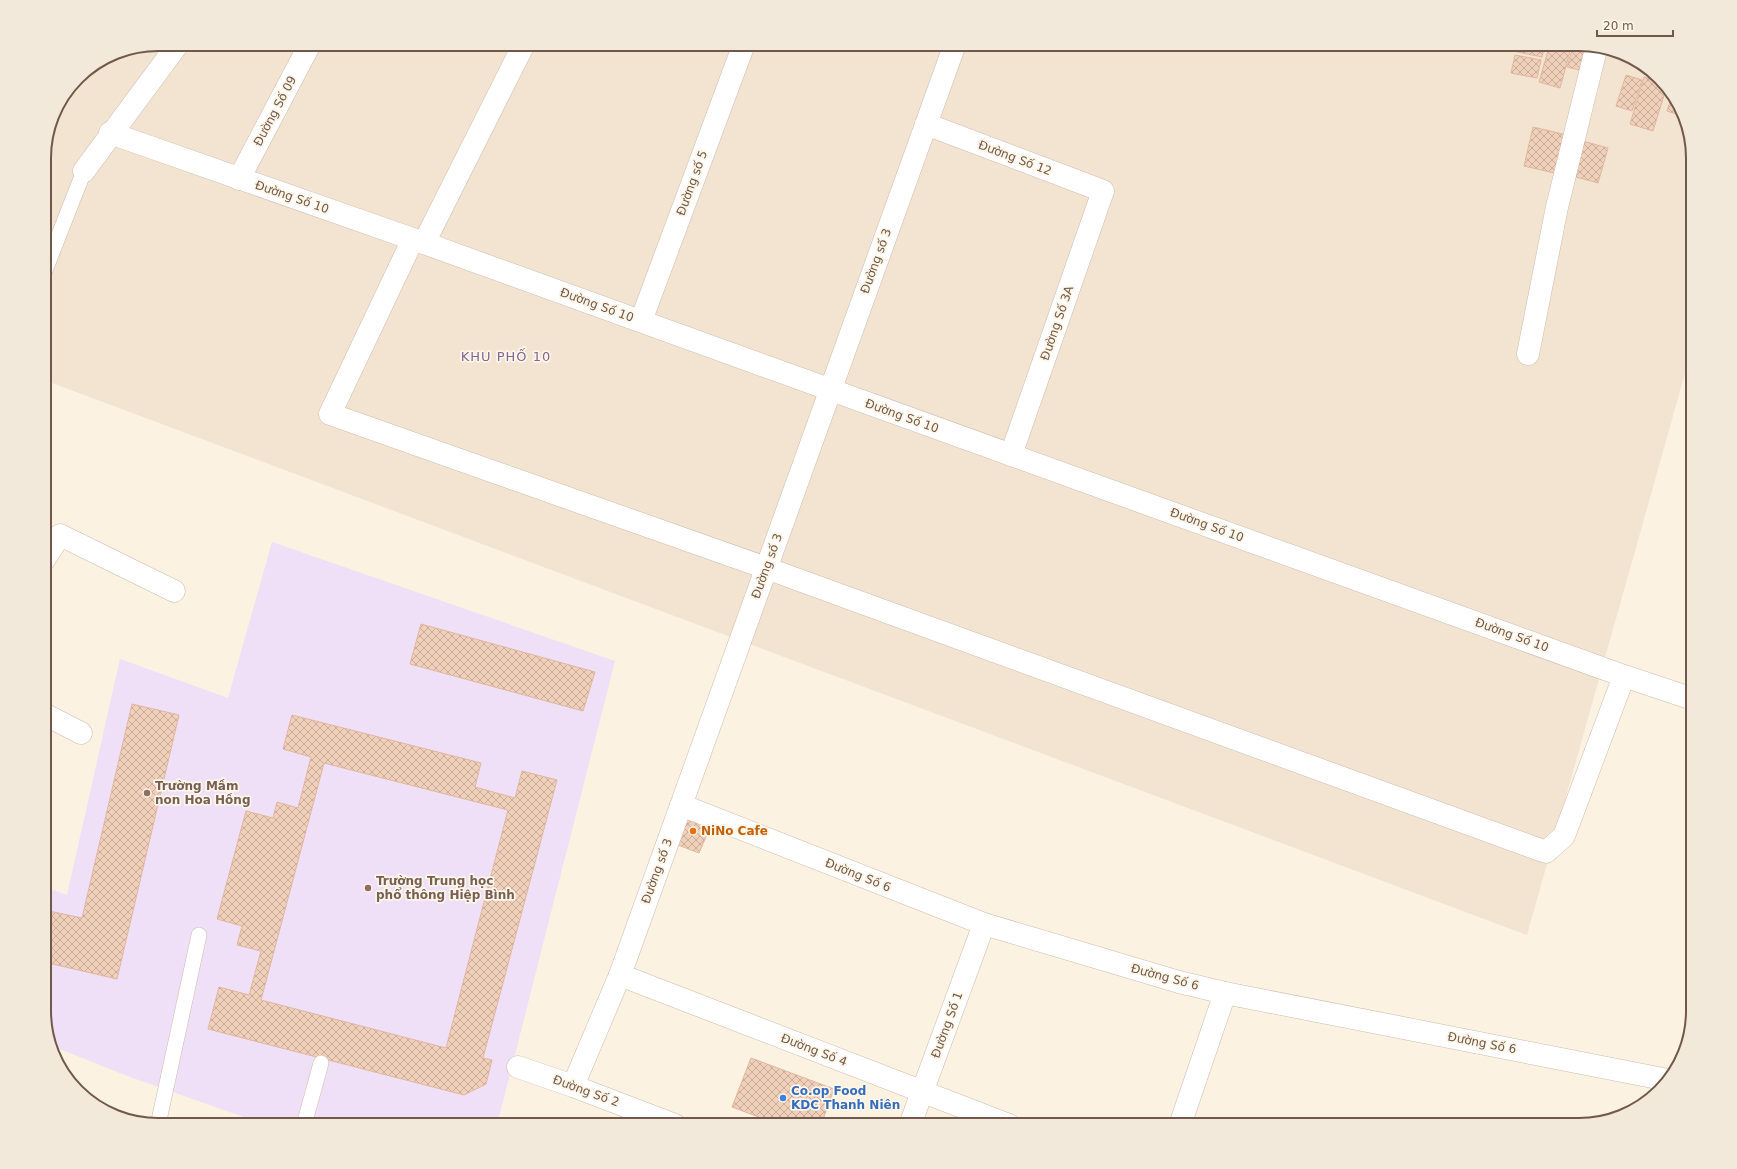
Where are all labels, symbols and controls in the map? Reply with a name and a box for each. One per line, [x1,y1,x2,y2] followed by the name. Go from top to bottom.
[1597,12,1673,38] scale bar
[1603,19,1634,33] text: 20 m
[251,74,299,148] street label: Đường Số 09
[976,138,1054,178] street label: Đường Số 12
[674,149,710,217] street label: Đường số 5
[253,178,331,216] street label: Đường Số 10
[858,227,894,295] street label: Đường số 3
[1038,283,1077,362] street label: Đường Số 3A
[558,285,636,325] street label: Đường Số 10
[461,348,551,364] district label: KHU PHỐ 10
[863,396,941,436] street label: Đường Số 10
[1168,505,1246,545] street label: Đường Số 10
[749,532,785,600] street label: Đường số 3
[1473,615,1551,655] street label: Đường Số 10
[155,779,251,807] place label: Trường Mầm non Hoa Hồng
[142,788,152,798] marker: Trường Mầm non Hoa Hồng
[701,824,768,838] place label: NiNo Cafe
[688,826,698,836] marker: NiNo Cafe
[639,837,675,905] street label: Đường số 3
[823,855,893,895] street label: Đường Số 6
[376,874,515,902] place label: Trường Trung học phổ thông Hiệp Bình
[363,883,373,893] marker: Trường Trung học phổ thông Hiệp Bình
[1130,961,1200,993] street label: Đường Số 6
[929,990,965,1060] street label: Đường Số 1
[1446,1029,1518,1057] street label: Đường Số 6
[779,1031,849,1069] street label: Đường Số 4
[551,1073,621,1109] street label: Đường Số 2
[791,1084,900,1112] place label: Co.op Food KDC Thanh Niên
[778,1093,788,1103] marker: Co.op Food KDC Thanh Niên

